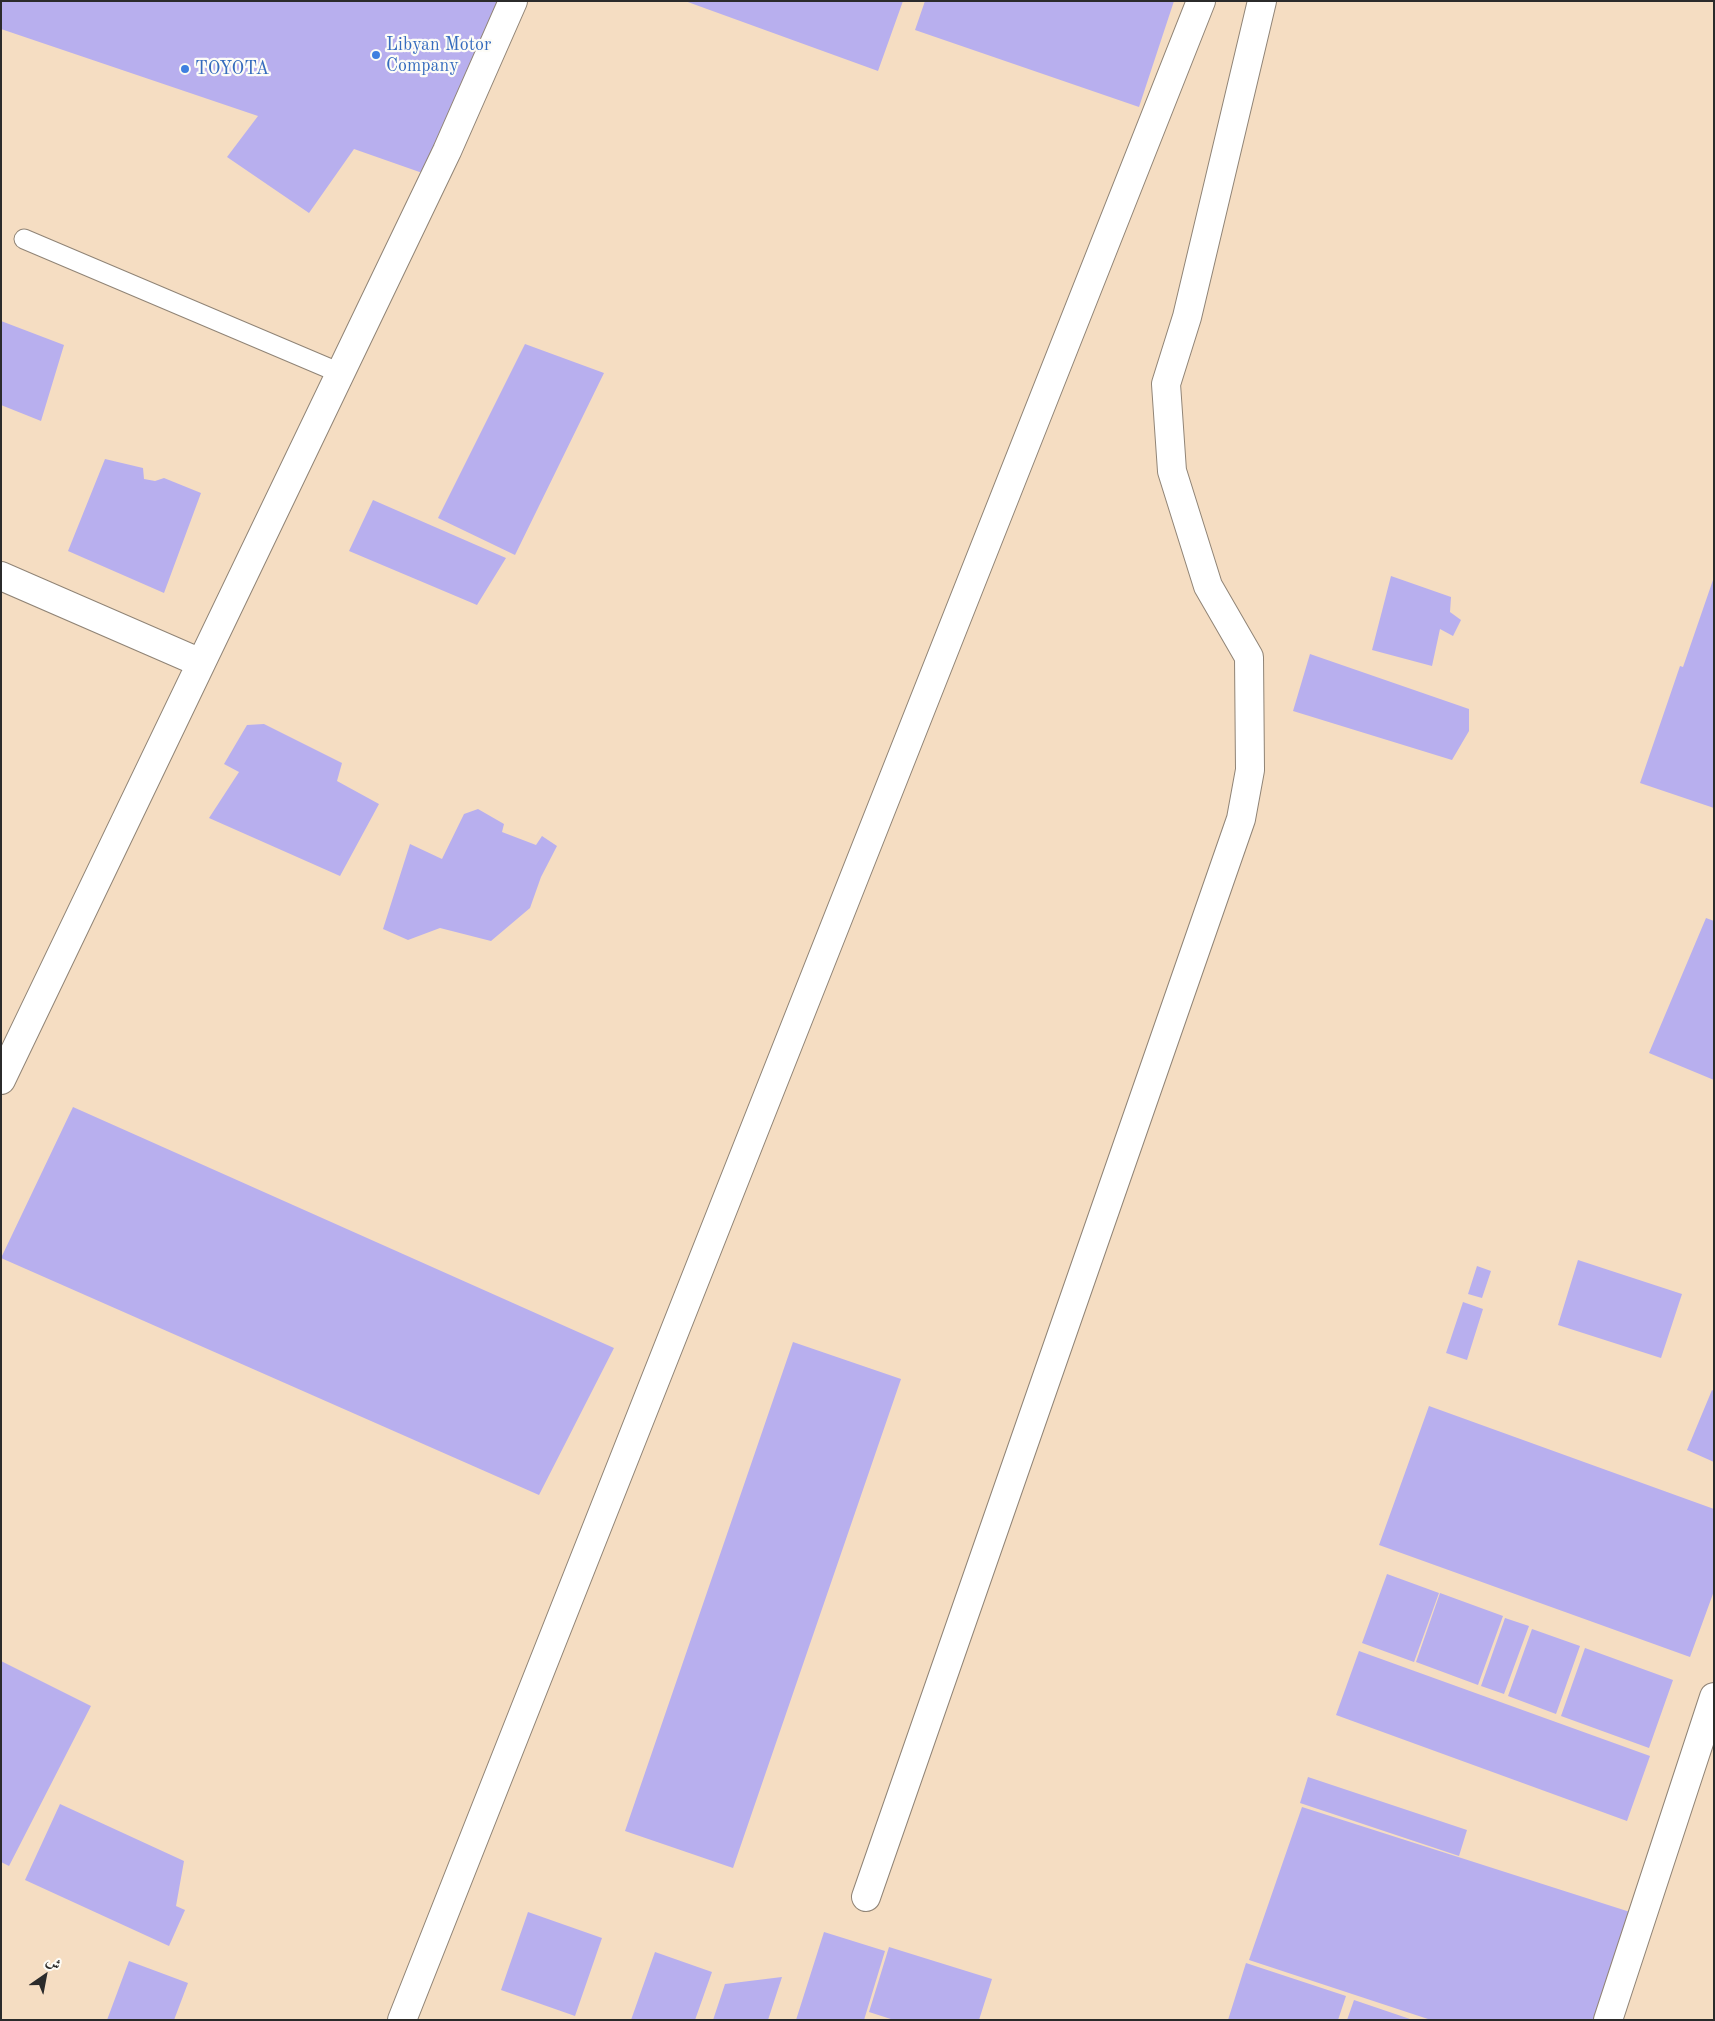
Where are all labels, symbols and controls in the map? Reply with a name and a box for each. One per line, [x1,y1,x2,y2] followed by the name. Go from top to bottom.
[386,34,491,76] place label: Libyan Motor Company
[370,49,382,61] marker: Libyan Motor Company
[195,58,269,80] place label: TOYOTA
[179,63,191,75] marker: TOYOTA
[20,1951,70,2001] north arrow
[44,1954,63,1973] text: ش

